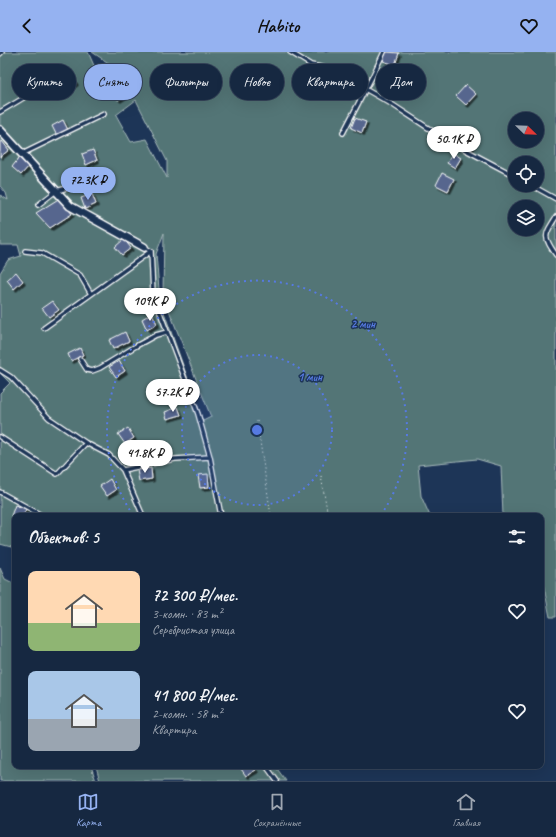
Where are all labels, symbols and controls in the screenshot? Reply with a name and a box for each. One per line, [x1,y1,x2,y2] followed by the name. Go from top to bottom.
[16,15,38,37] icon: back
[257,15,299,37] text: Habito
[518,15,540,37] icon: heart
[12,64,76,100] chip: Купить
[84,64,142,100] chip: Снять
[150,64,222,100] chip: Фильтры
[230,64,284,100] chip: Новое
[292,64,368,100] chip: Квартира
[376,64,426,100] chip: Дом
[508,112,544,148] north arrow
[508,112,544,236] map controls
[417,126,491,160] pin: 50.1K ₽
[436,131,472,147] text: 50.1K ₽
[508,156,544,192] button: locate
[51,167,125,201] pin: 72.3K ₽
[70,172,106,188] text: 72.3K ₽
[508,200,544,236] button: layers
[117,288,183,322] pin: 109K ₽
[133,293,167,309] text: 109K ₽
[351,316,376,332] text: 2 мин
[298,369,323,385] text: 1 мин
[136,379,210,413] pin: 57.2K ₽
[155,384,191,400] text: 57.2K ₽
[250,423,264,437] centre of rings
[108,440,182,474] pin: 41.8K ₽
[127,445,163,461] text: 41.8K ₽
[506,526,528,548] icon: filters
[28,527,99,548] text: Объектов: 5
[152,585,238,606] text: 72 300 ₽/мес.
[60,587,108,635] icon: home
[506,600,528,622] icon: heart
[152,606,222,622] text: 3-комн. · 83 m²
[152,622,234,638] text: Серебристая улица
[152,685,238,706] text: 41 800 ₽/мес.
[60,687,108,735] icon: home
[506,700,528,722] icon: heart
[152,706,222,722] text: 2-комн. · 58 m²
[152,722,196,738] text: Квартира
[76,791,101,829] tab: Карта
[253,791,301,829] tab: Сохранённые
[452,791,480,829] tab: Главная

